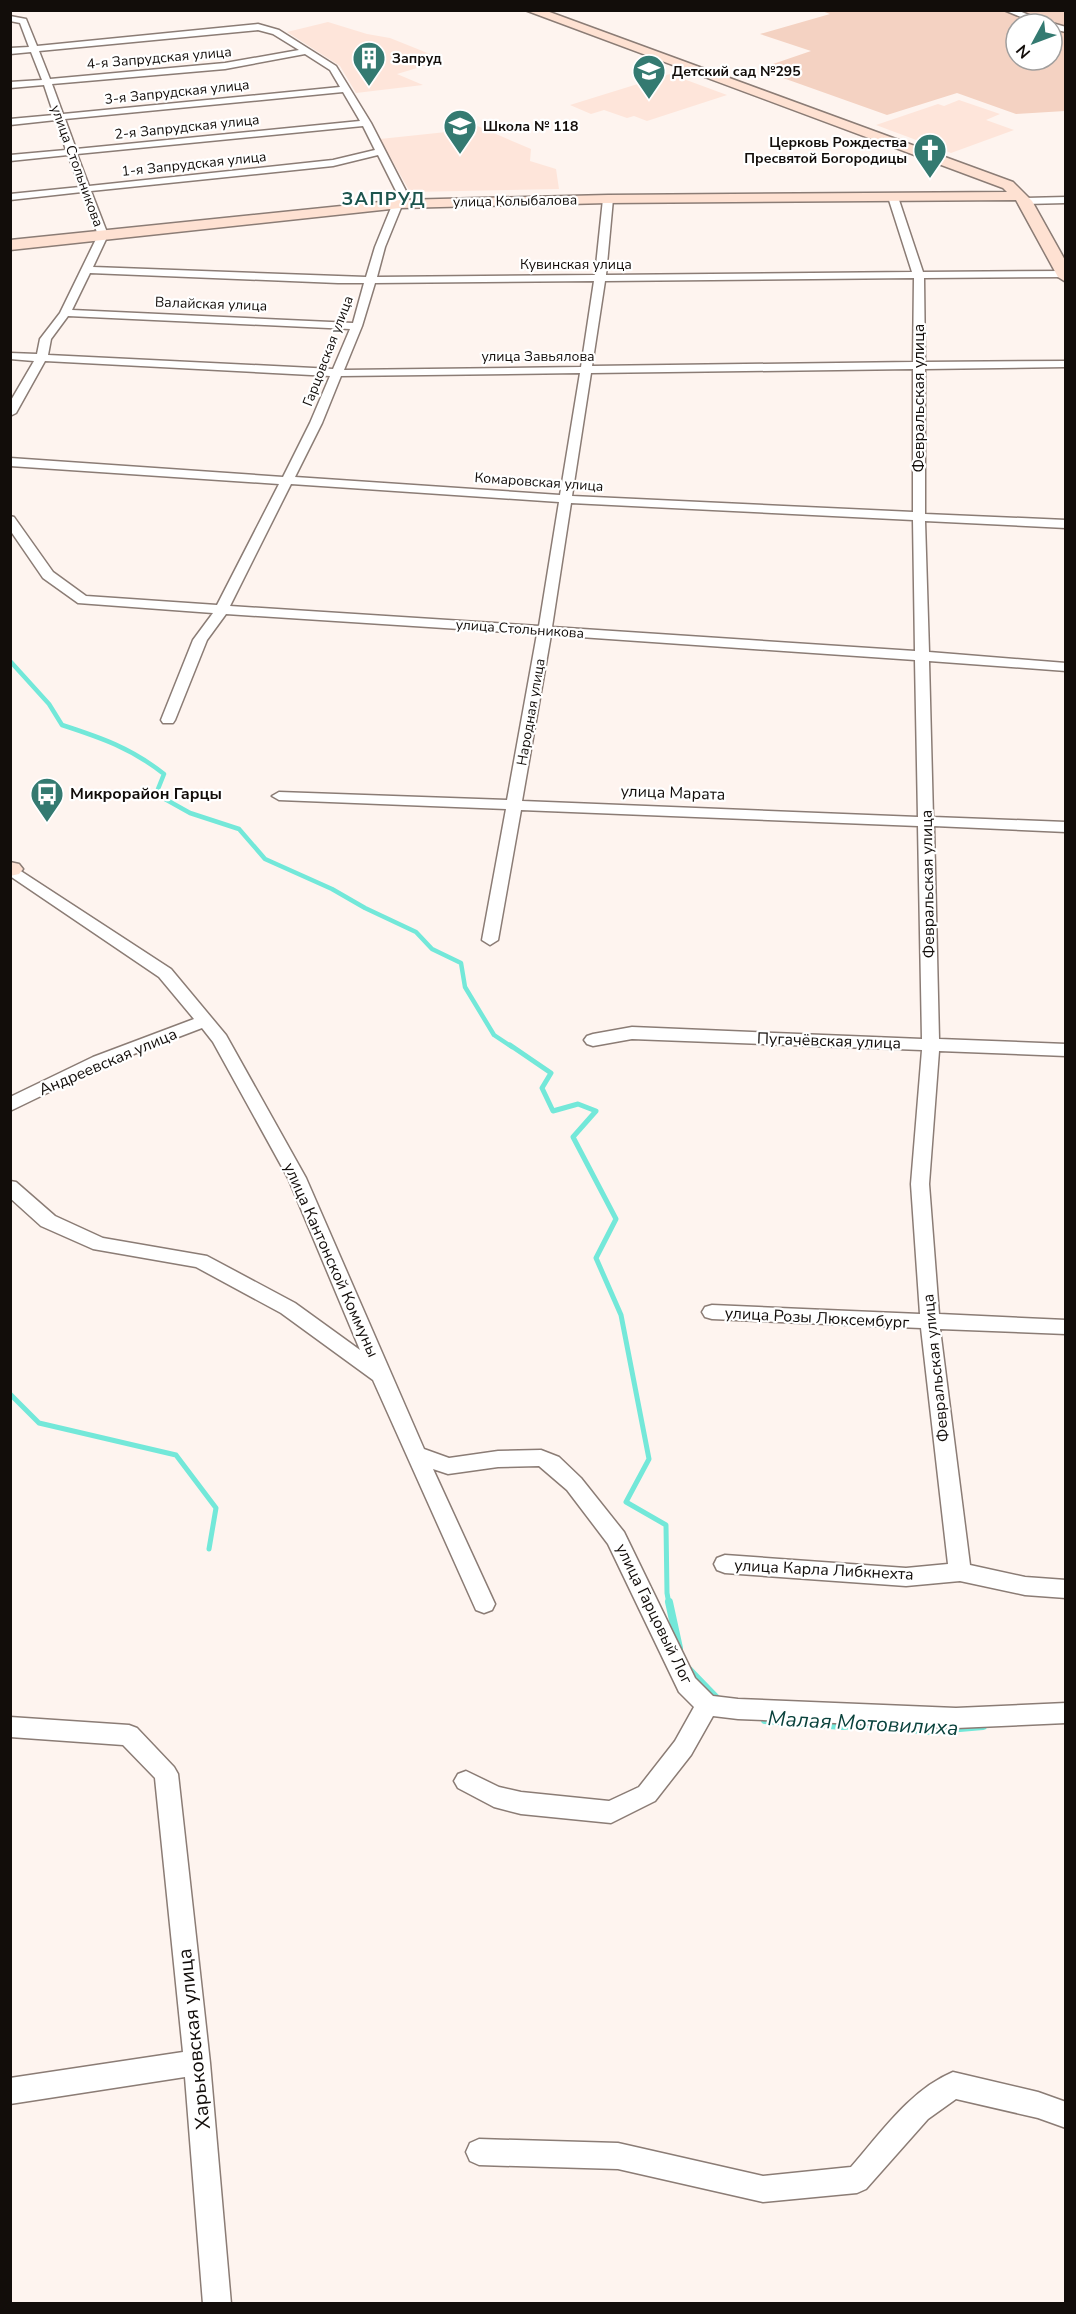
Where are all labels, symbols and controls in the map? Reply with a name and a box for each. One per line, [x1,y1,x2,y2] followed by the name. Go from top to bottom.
[1004,12,1064,72] north arrow
[1011,39,1036,63] text: N
[351,40,387,87] building icon: Запруд
[86,42,232,74] street label: 4-я Запрудская улица
[392,49,442,68] place label: Запруд
[631,53,667,100] school or university icon: Детский сад №295
[672,62,801,81] place label: Детский сад №295
[104,75,250,109] street label: 3-я Запрудская улица
[46,102,108,230] street label: улица Стольникова
[442,108,478,155] school or university icon: Школа № 118
[114,110,260,144] street label: 2-я Запрудская улица
[483,117,578,136] place label: Школа № 118
[912,132,948,179] church icon: Церковь Рождества Пресвятой Богородицы
[744,133,907,168] place label: Церковь Рождества Пресвятой Богородицы
[121,147,267,181] street label: 1-я Запрудская улица
[342,187,426,211] district label: ЗАПРУД
[453,190,577,212] street label: улица Колыбалова
[520,255,632,274] street label: Кувинская улица
[154,293,268,315] street label: Валайская улица
[298,293,358,409] street label: Гарцовская улица
[908,324,930,472] street label: Февральская улица
[481,347,595,366] street label: улица Завьялова
[474,468,604,496] street label: Комаровская улица
[455,615,585,643] street label: улица Стольникова
[512,657,550,767] street label: Народная улица
[29,776,65,823] bus stop icon: Микрорайон Гарцы
[620,780,726,806] street label: улица Марата
[70,783,222,805] place label: Микрорайон Гарцы
[916,809,940,959] street label: Февральская улица
[36,1023,180,1101] street label: Андреевская улица
[757,1027,901,1055] street label: Пугачёвская улица
[278,1159,384,1361] street label: улица Кантонской Коммуны
[917,1293,955,1443] street label: Февральская улица
[724,1302,910,1334] street label: улица Розы Люксембург
[610,1540,698,1688] street label: улица Гарцовый Лог
[734,1554,914,1586] street label: улица Карла Либкнехта
[767,1704,959,1742] water label: Малая Мотовилиха
[171,1947,217,2131] street label: Харьковская улица

